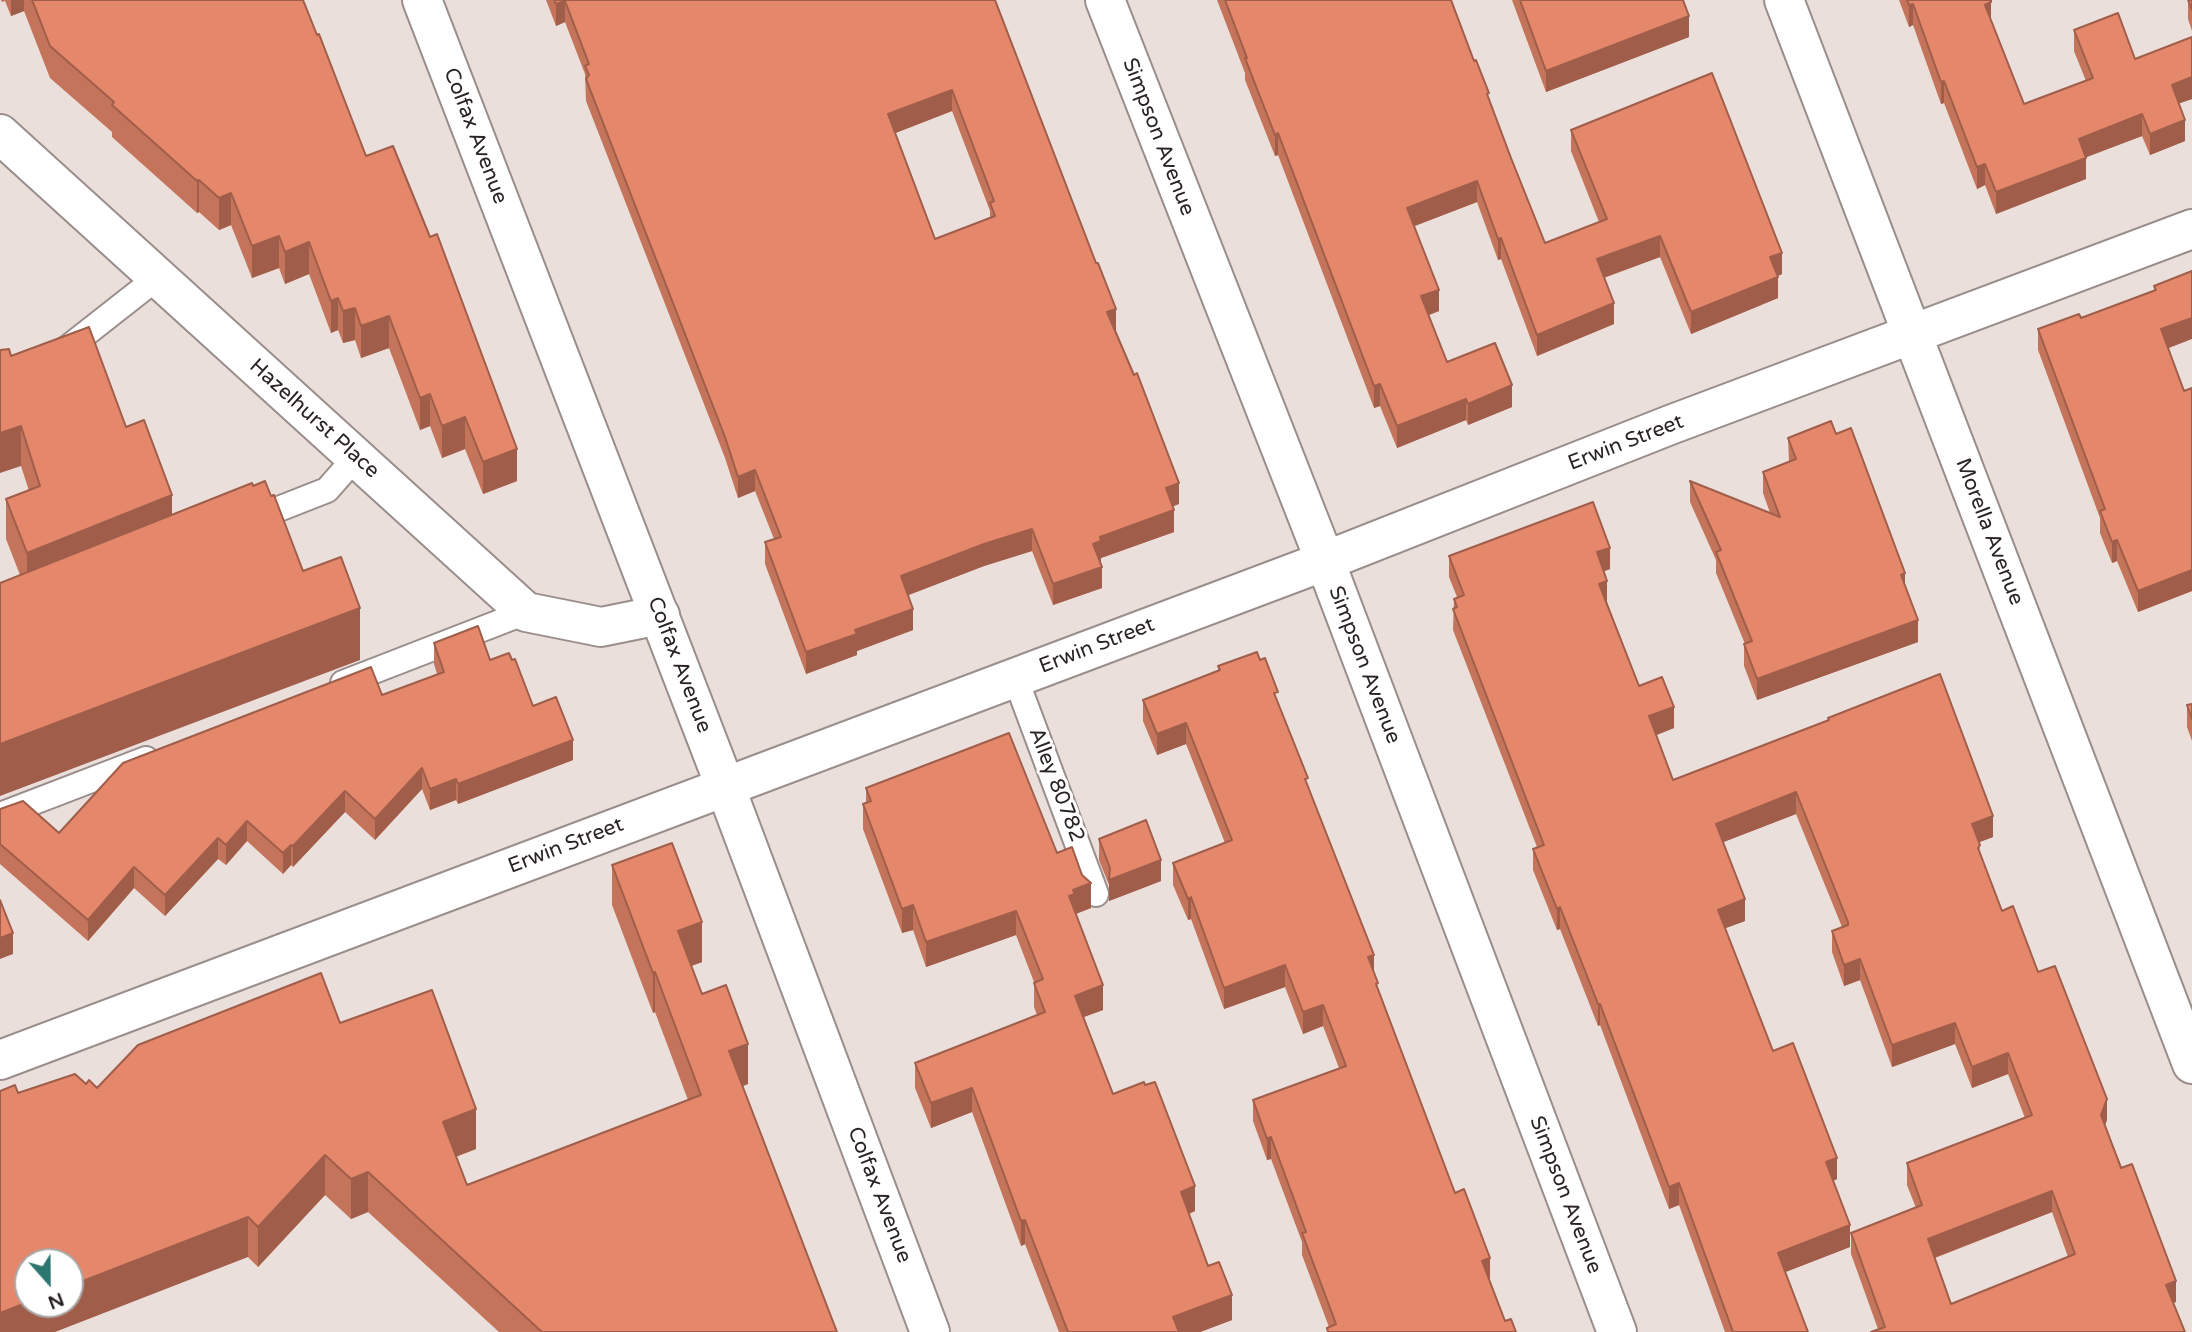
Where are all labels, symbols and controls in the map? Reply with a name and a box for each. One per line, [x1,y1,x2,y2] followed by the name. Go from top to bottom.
[1116,55,1200,219] street label: Simpson Avenue
[437,64,513,208] street label: Colfax Avenue
[244,354,384,484] street label: Hazelhurst Place
[1565,409,1687,477] street label: Erwin Street
[1949,455,2029,609] street label: Morella Avenue
[1322,583,1406,747] street label: Simpson Avenue
[641,593,717,737] street label: Colfax Avenue
[1036,612,1158,680] street label: Erwin Street
[1023,724,1089,846] street label: Alley 80782
[505,812,627,880] street label: Erwin Street
[1523,1113,1607,1277] street label: Simpson Avenue
[841,1123,917,1267] street label: Colfax Avenue
[14,1248,84,1318] north arrow
[45,1288,67,1314] text: N

